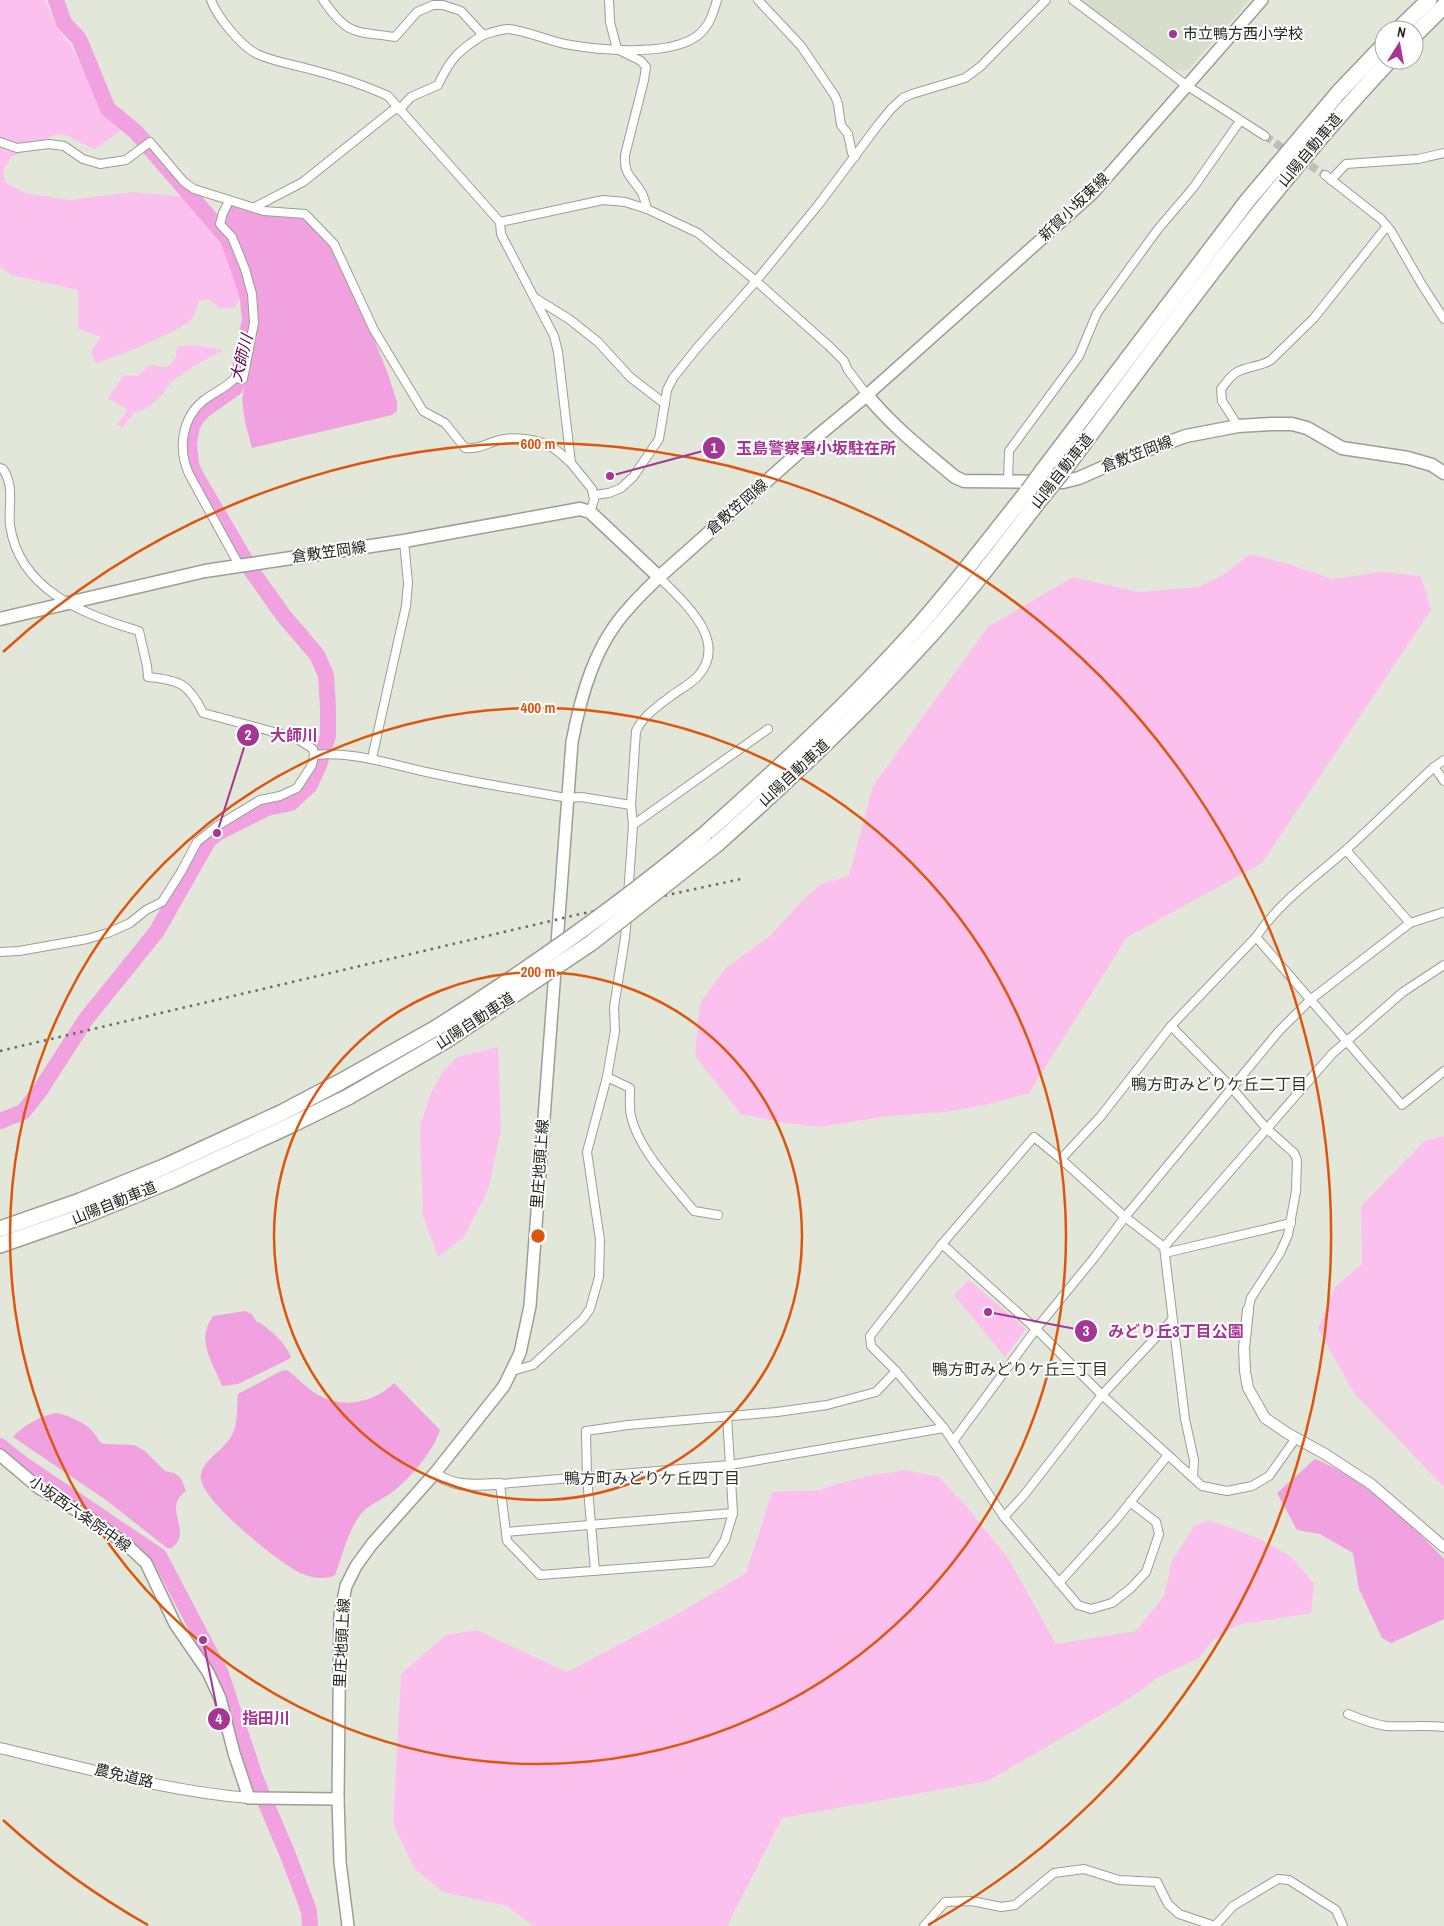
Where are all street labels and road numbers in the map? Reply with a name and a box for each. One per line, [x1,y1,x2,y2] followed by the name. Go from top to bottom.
[1273,108,1347,191] street label: 山陽自動車道
[1034,168,1113,245] street label: 新賀小坂東線
[1026,429,1098,513] street label: 山陽自動車道
[1098,430,1176,477] street label: 倉敷笠岡線
[701,474,772,539] street label: 倉敷笠岡線
[290,536,368,567] street label: 倉敷笠岡線
[754,734,834,811] street label: 山陽自動車道
[431,987,518,1054] street label: 山陽自動車道
[526,1118,553,1210] street label: 里庄地頭上線
[68,1176,159,1229] street label: 山陽自動車道
[25,1471,135,1557] street label: 小坂西六条院中線
[329,1597,354,1688] street label: 里庄地頭上線
[93,1759,156,1792] street label: 農免道路

